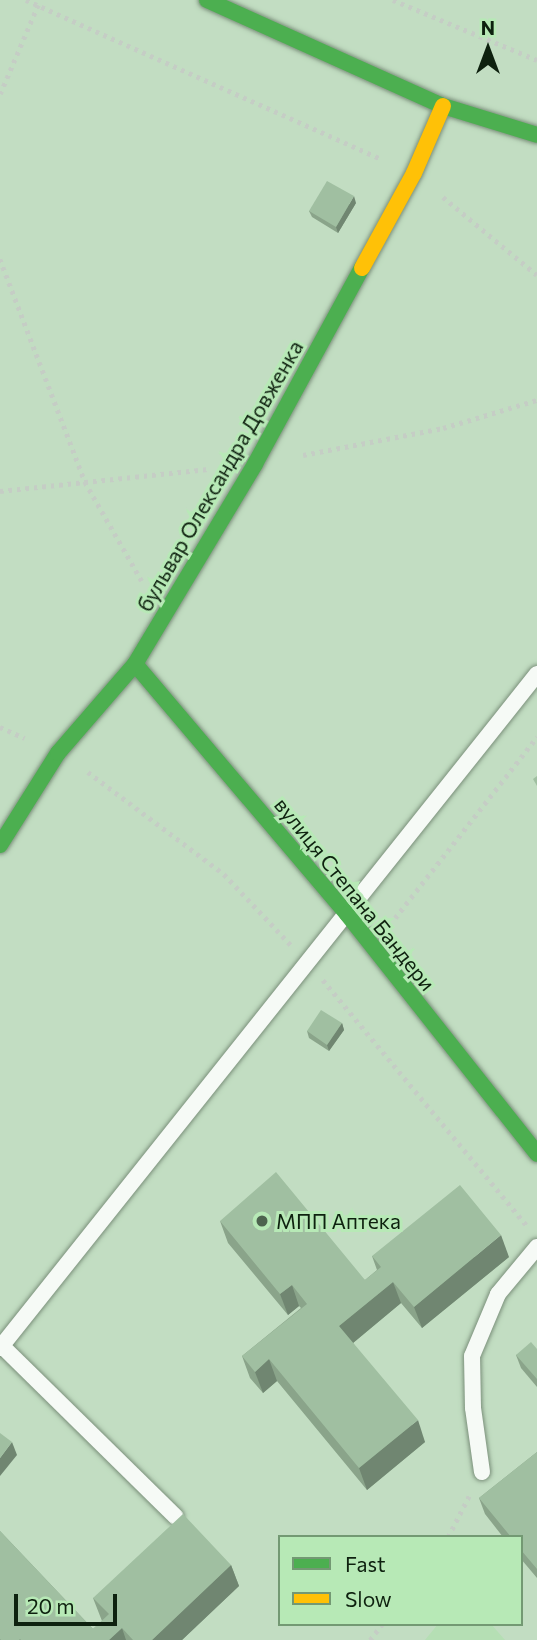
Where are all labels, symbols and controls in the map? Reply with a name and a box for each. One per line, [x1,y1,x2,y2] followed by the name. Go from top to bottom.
[453,14,523,84] north arrow
[481,16,495,39] text: N
[132,336,308,616] street label: бульвар Олександра Довженка
[269,792,441,996] street label: вулиця Степана Бандери
[276,1208,401,1234] place label: МПП Аптека
[254,1213,270,1229] marker: МПП Аптека
[278,1535,523,1626] legend
[345,1551,386,1576] text: Fast
[18,1580,121,1624] scale bar
[345,1586,392,1611] text: Slow
[27,1593,75,1618] text: 20 m

